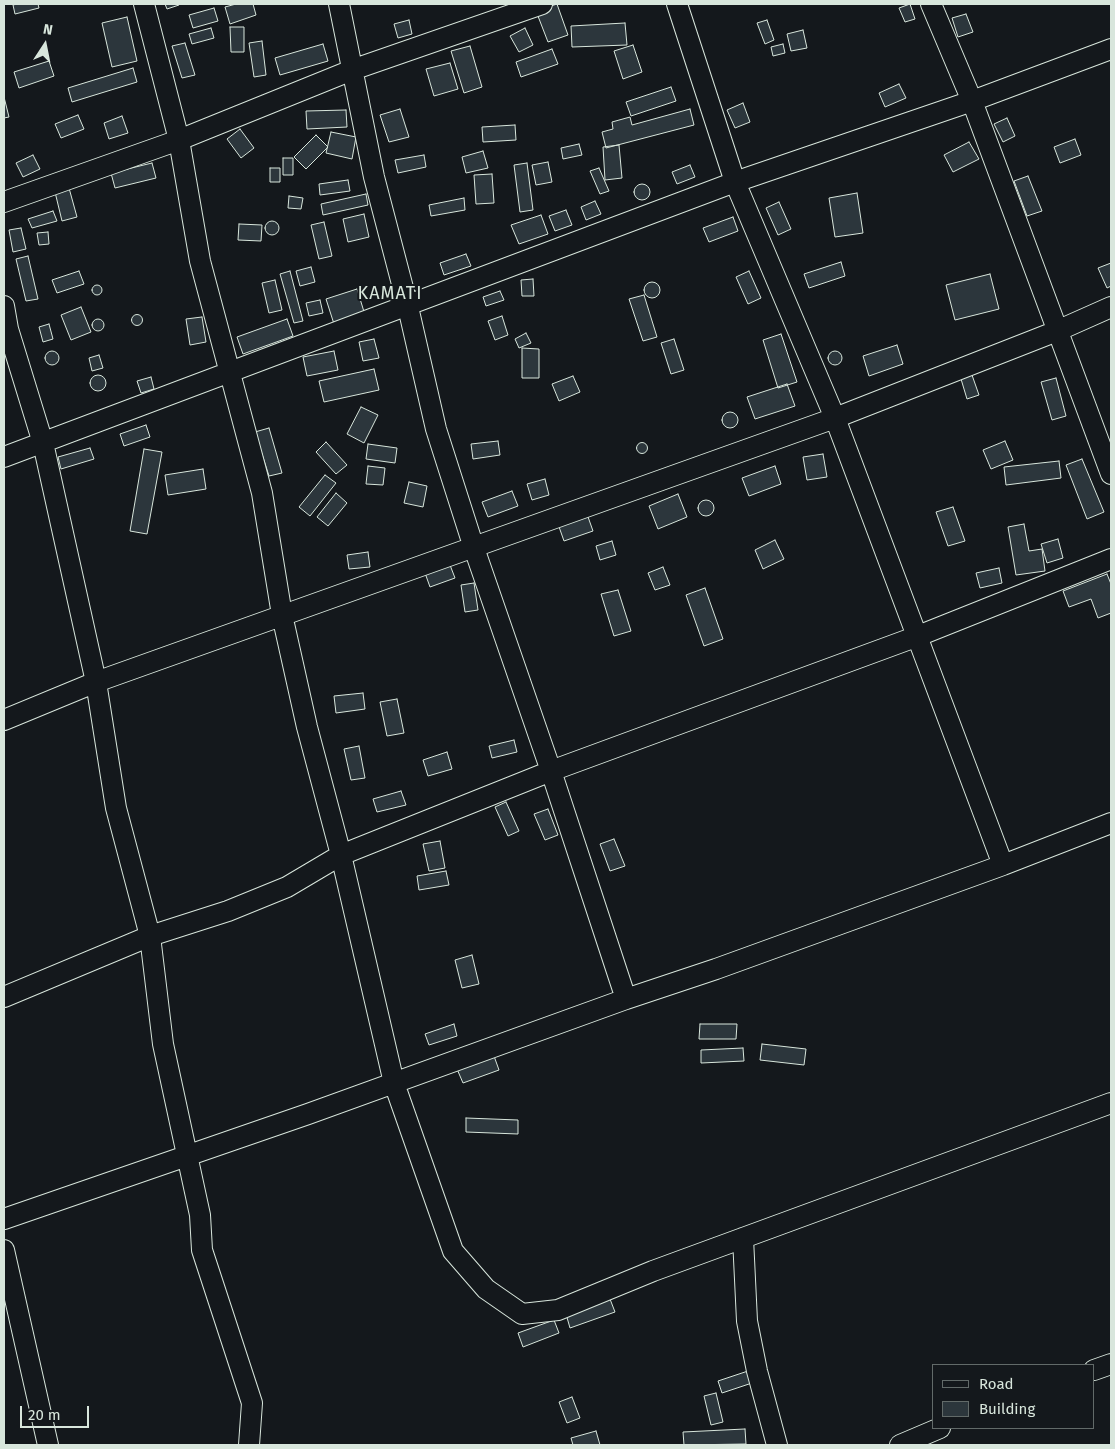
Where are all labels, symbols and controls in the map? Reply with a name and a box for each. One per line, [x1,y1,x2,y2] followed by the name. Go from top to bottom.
[20,20,70,70] north arrow
[42,21,54,39] text: N
[357,283,423,305] district label: KAMATI
[932,1364,1095,1429] legend
[979,1375,1014,1393] text: Road
[22,1396,91,1428] scale bar
[979,1400,1035,1418] text: Building
[28,1406,61,1424] text: 20 m

